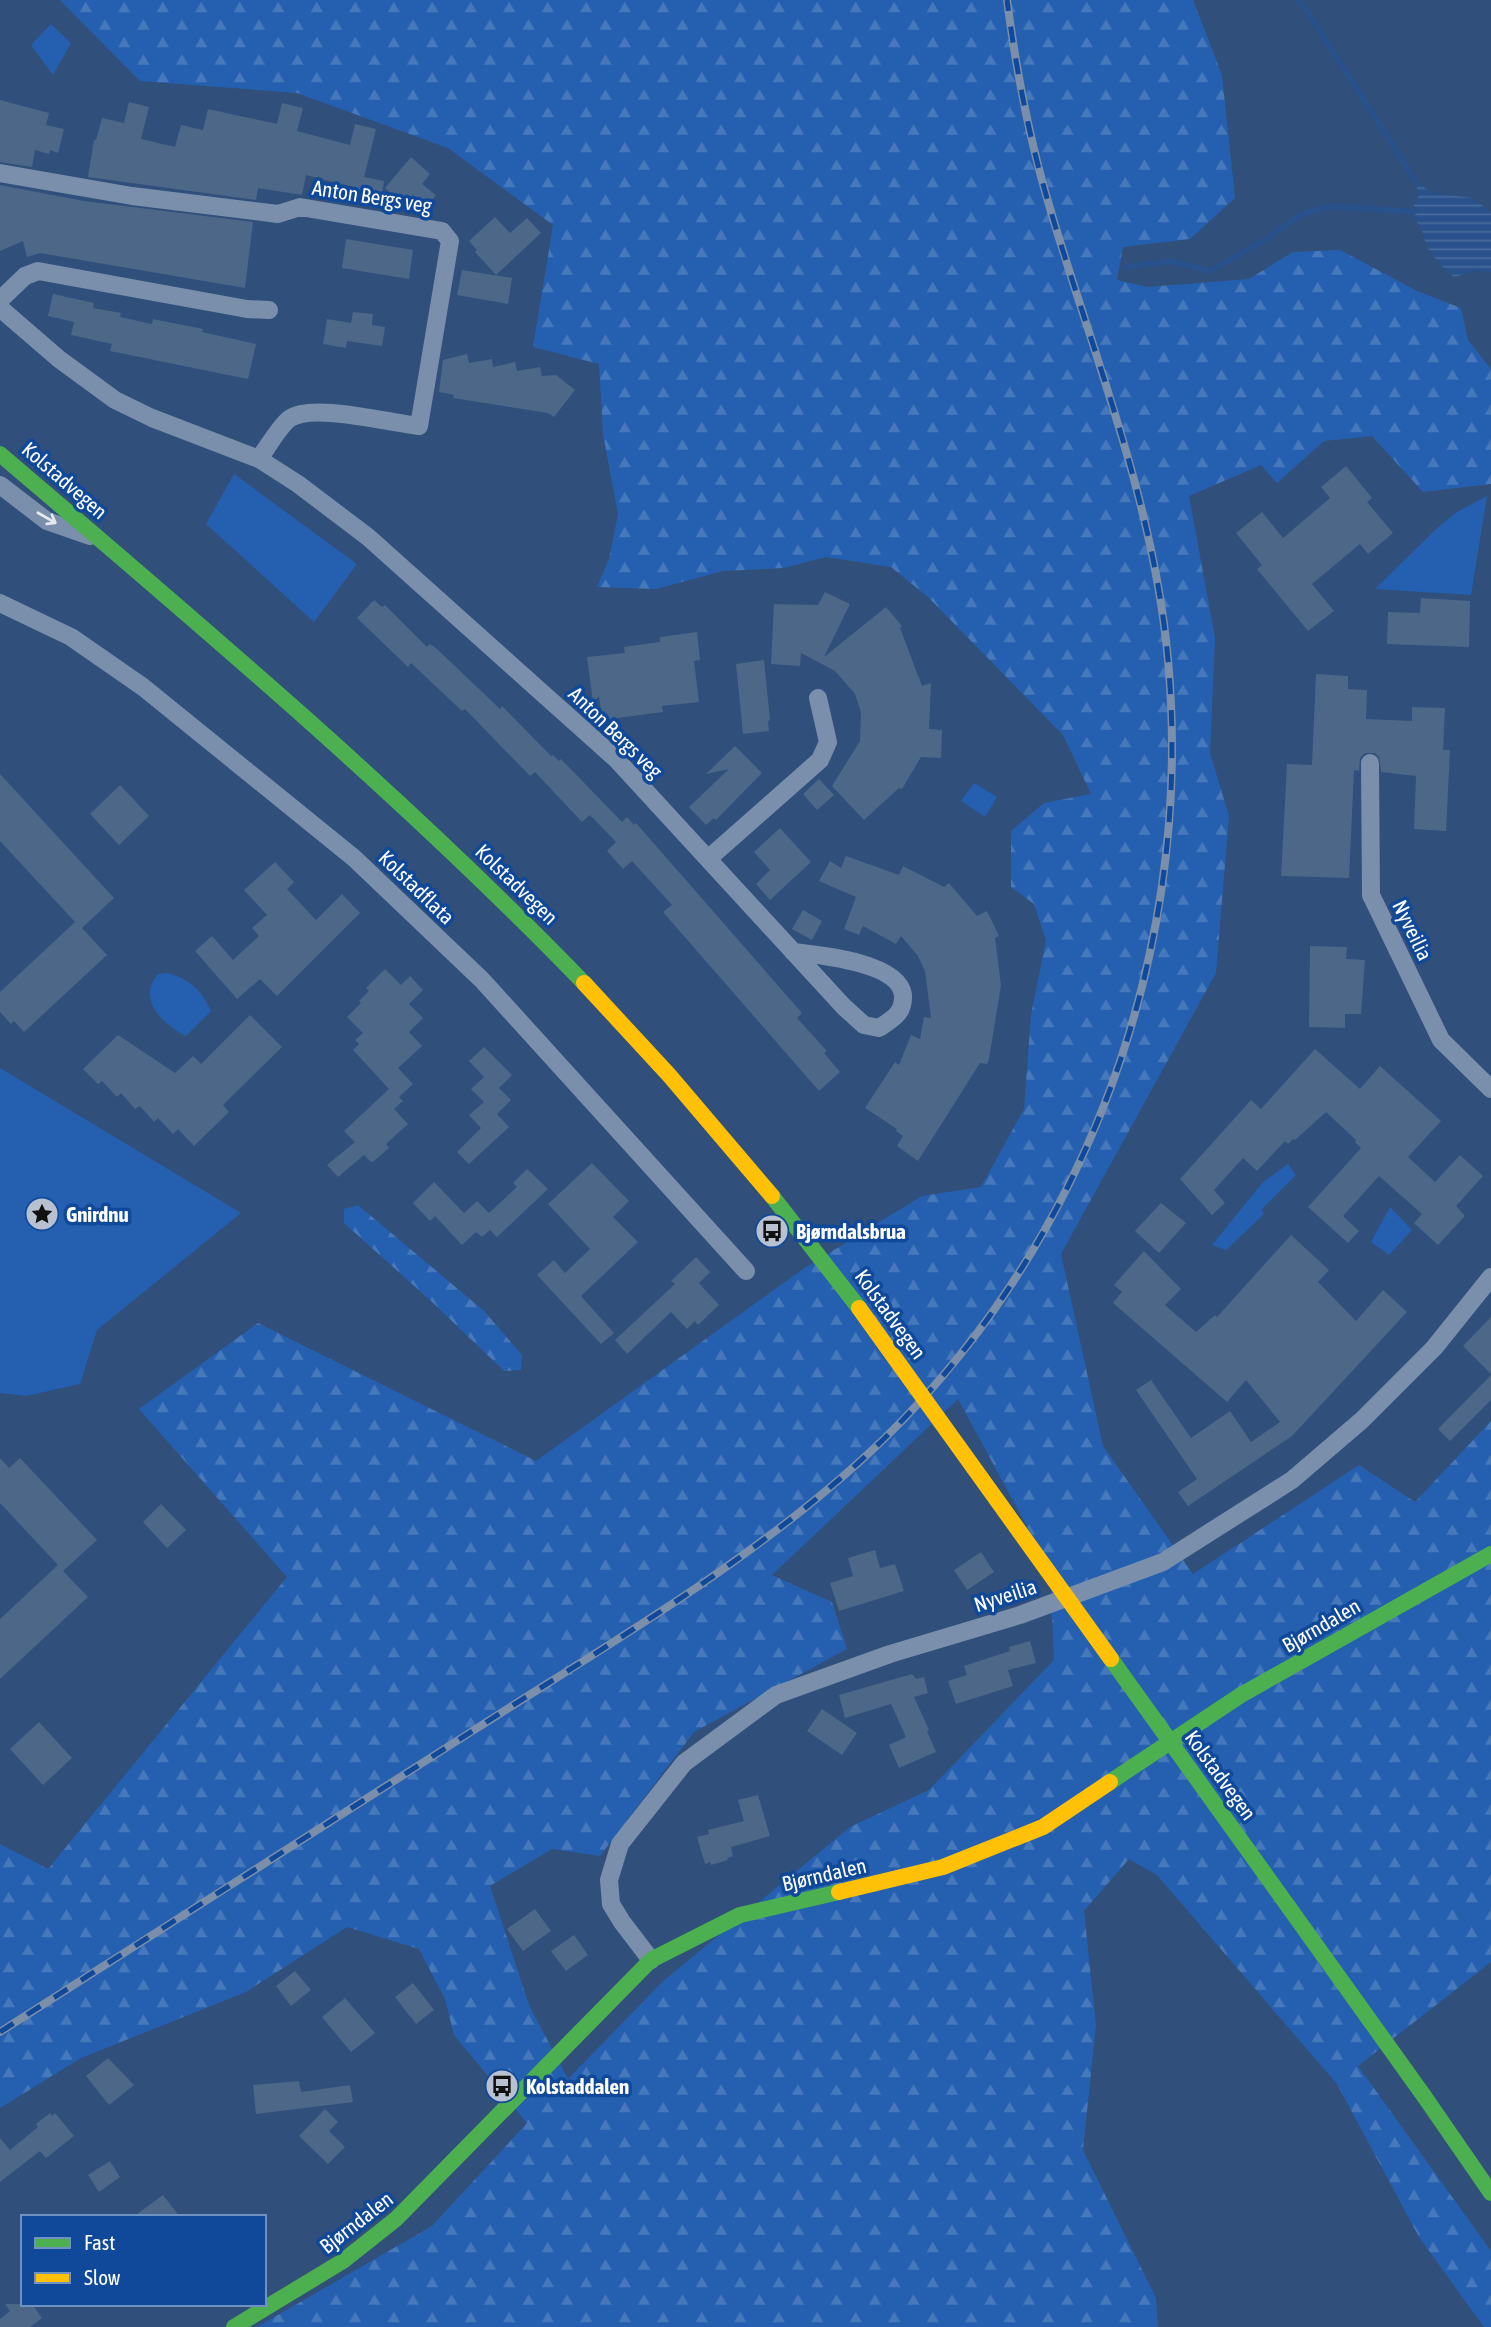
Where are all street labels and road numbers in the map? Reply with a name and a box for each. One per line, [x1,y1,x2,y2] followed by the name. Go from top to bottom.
[311,175,433,217] street label: Anton Bergs veg
[18,437,112,523] street label: Kolstadvegen
[564,681,668,783] street label: Anton Bergs veg
[471,839,563,929] street label: Kolstadvegen
[374,845,460,929] street label: Kolstadflata
[1388,896,1438,964] street label: Nyveilia
[850,1265,932,1363] street label: Kolstadvegen
[971,1574,1039,1616] street label: Nyveilia
[1278,1593,1364,1657] street label: Bjørndalen
[1180,1726,1262,1824] street label: Kolstadvegen
[779,1853,869,1895] street label: Bjørndalen
[315,2186,397,2258] street label: Bjørndalen

